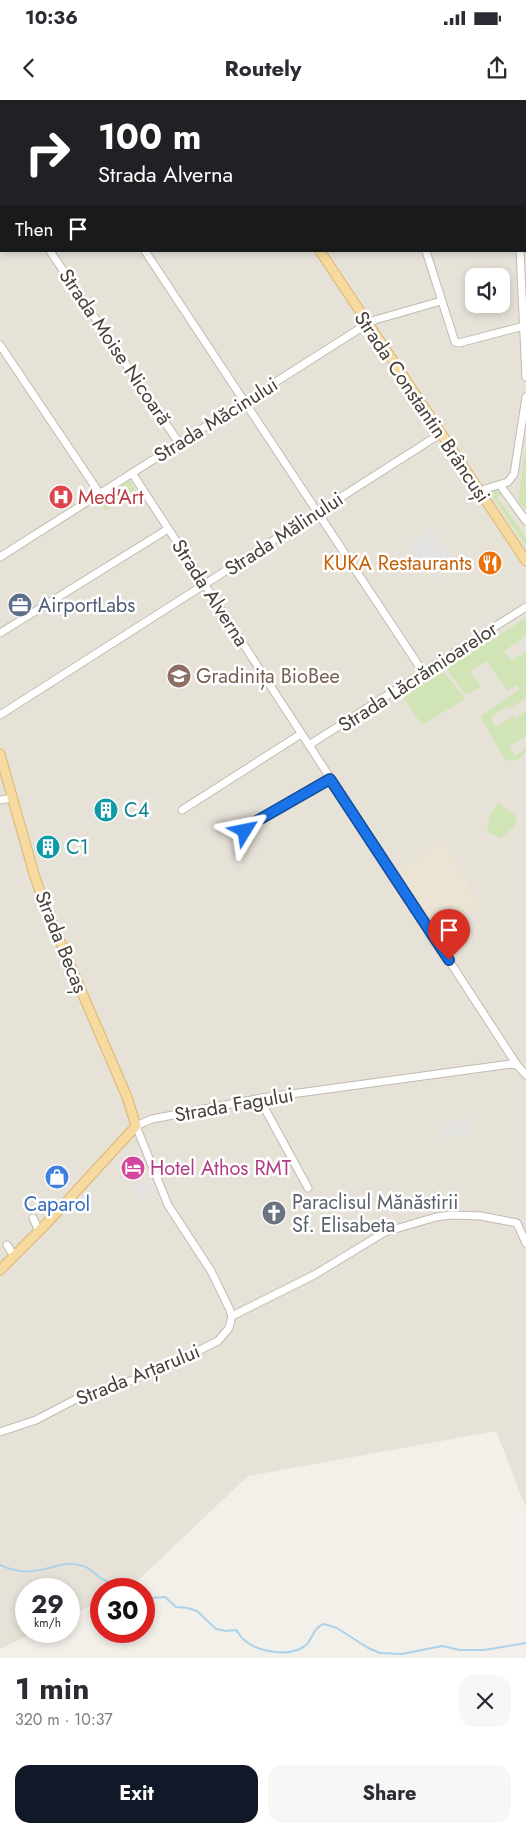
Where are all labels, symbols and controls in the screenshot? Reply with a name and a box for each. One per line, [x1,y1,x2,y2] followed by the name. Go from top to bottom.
[25,4,78,31] text: 10:36
[225,52,301,84] text: Routely
[15,54,43,82] icon: back
[483,54,511,82] icon: share
[98,112,201,162] text: 100 m
[15,120,80,185] icon: right
[98,158,233,190] text: Strada Alverna
[64,215,92,243] icon: arrive
[15,216,54,243] text: Then
[52,263,178,431] street label: Strada Moise Nicoară
[465,268,510,313] map controls
[465,268,510,313] button: sound
[347,305,497,509] street label: Strada Constantin Brâncuși
[148,370,284,470] street label: Strada Măcinului
[78,483,144,512] place label: Med'Art
[48,484,74,510] hospital icon: Med'Art
[219,485,349,583] street label: Strada Mălinului
[164,534,256,652] street label: Strada Alverna
[323,549,472,578] place label: KUKA Restaurants
[477,550,503,576] restaurant icon: KUKA Restaurants
[38,591,135,620] place label: AirportLabs
[7,592,33,618] office icon: AirportLabs
[333,614,503,739] street label: Strada Lăcrămioarelor
[196,662,340,691] place label: Gradinița BioBee
[166,663,192,689] school or university icon: Gradinița BioBee
[124,796,150,825] place label: C4
[93,797,119,823] building icon: C4
[218,804,270,856] position arrow
[66,833,89,862] place label: C1
[35,834,61,860] building icon: C1
[27,887,95,997] street label: Strada Becaș
[428,909,470,960] pin
[435,916,463,944] icon: arrive
[172,1080,296,1130] street label: Strada Fagului
[150,1154,292,1183] place label: Hotel Athos RMT
[120,1155,146,1181] hotel icon: Hotel Athos RMT
[44,1164,70,1190] shop icon: Caparol
[292,1188,458,1240] place label: Paraclisul Mănăstirii Sf. Elisabeta
[24,1190,90,1219] place label: Caparol
[261,1200,287,1226] church icon: Paraclisul Mănăstirii Sf. Elisabeta
[72,1337,204,1413] street label: Strada Arțarului
[90,1578,155,1643] speed limit sign: 30
[31,1586,64,1622] text: 29
[34,1614,61,1632] text: km/h
[15,1667,89,1710] text: 1 min
[459,1675,511,1727] button: close
[15,1708,113,1731] text: 320 m · 10:37
[15,1765,258,1823] button: Exit
[268,1765,511,1823] button: Share

